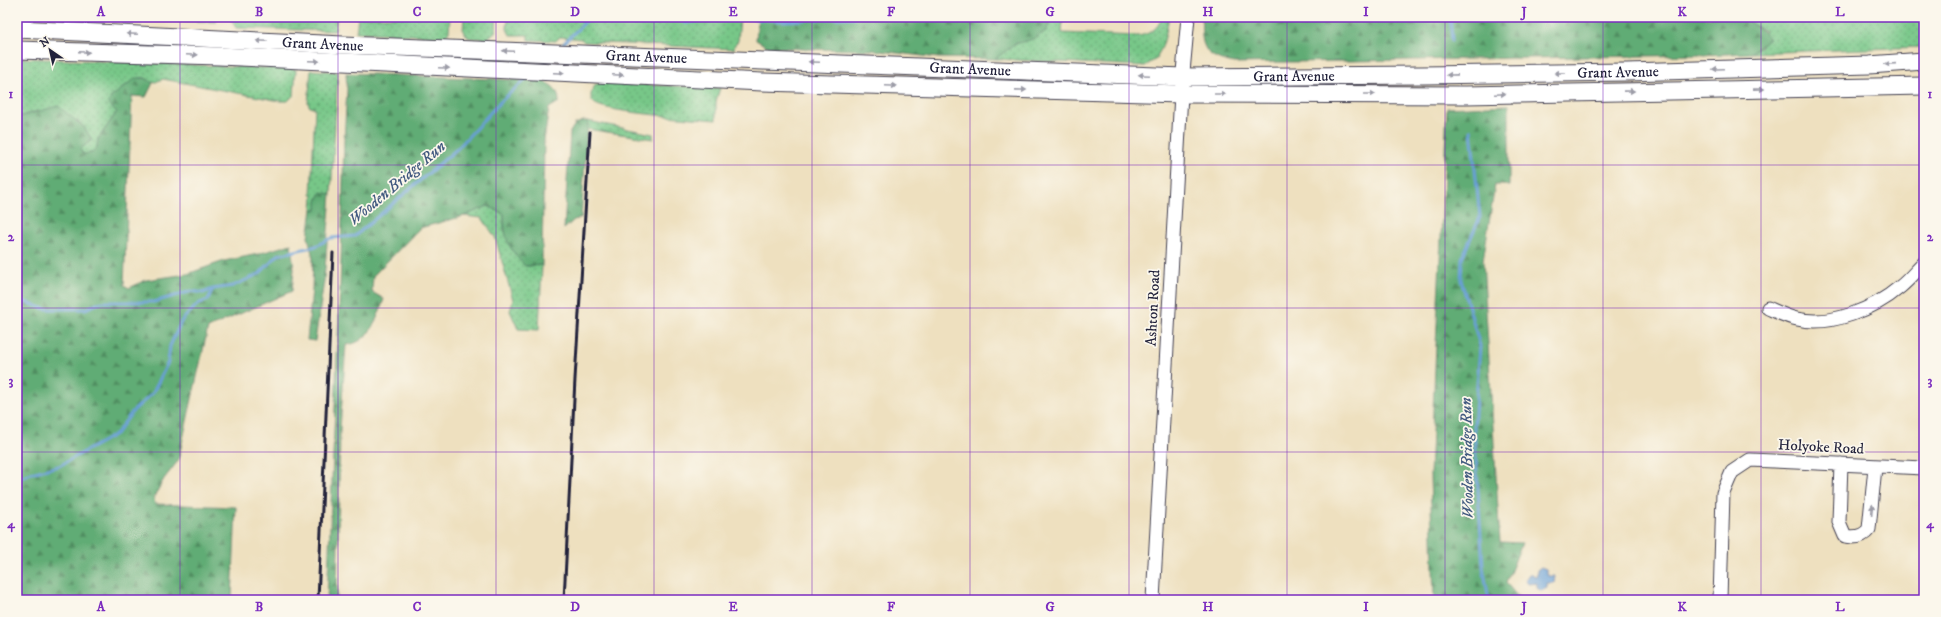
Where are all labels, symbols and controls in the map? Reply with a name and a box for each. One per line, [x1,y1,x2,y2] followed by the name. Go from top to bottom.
[96,4,106,20] text: A
[255,4,263,20] text: B
[413,4,422,20] text: C
[570,4,580,20] text: D
[728,4,738,20] text: E
[887,4,896,20] text: F
[1045,4,1055,20] text: G
[1203,4,1214,20] text: H
[1363,4,1369,20] text: I
[1519,4,1527,21] text: J
[1677,4,1687,20] text: K
[1835,4,1845,20] text: L
[30,30,70,70] north arrow
[126,31,138,38] one-way arrow
[281,33,364,55] street label: Grant Avenue
[37,34,53,51] text: N
[256,37,268,44] one-way arrow
[605,46,688,68] street label: Grant Avenue
[78,48,90,55] one-way arrow
[501,48,514,54] one-way arrow
[186,52,199,58] one-way arrow
[308,58,320,65] one-way arrow
[929,58,1011,80] street label: Grant Avenue
[808,59,820,66] one-way arrow
[1884,60,1896,67] one-way arrow
[1577,62,1659,82] street label: Grant Avenue
[438,64,450,71] one-way arrow
[1253,66,1335,86] street label: Grant Avenue
[1711,66,1724,72] one-way arrow
[553,70,566,76] one-way arrow
[1553,70,1566,76] one-way arrow
[612,72,624,79] one-way arrow
[1137,72,1150,78] one-way arrow
[1445,72,1458,78] one-way arrow
[885,83,897,90] one-way arrow
[9,86,14,102] text: 1
[1753,86,1766,92] one-way arrow
[1928,86,1933,102] text: 1
[1015,87,1028,93] one-way arrow
[1623,88,1636,94] one-way arrow
[1214,91,1227,97] one-way arrow
[1364,91,1377,97] one-way arrow
[1494,91,1507,97] one-way arrow
[344,136,450,230] water label: Wooden Bridge Run
[8,229,15,245] text: 2
[1927,229,1934,245] text: 2
[1142,269,1165,347] street label: Ashton Road
[9,373,14,389] text: 3
[1928,373,1933,389] text: 3
[1456,397,1478,519] water label: Wooden Bridge Run
[1778,435,1865,459] street label: Holyoke Road
[1868,504,1875,516] one-way arrow
[6,516,15,533] text: 4
[1925,516,1934,533] text: 4
[96,599,106,615] text: A
[255,599,263,615] text: B
[413,599,422,615] text: C
[570,599,580,615] text: D
[728,599,738,615] text: E
[887,599,896,615] text: F
[1045,599,1055,615] text: G
[1203,599,1214,615] text: H
[1363,599,1369,615] text: I
[1519,599,1527,616] text: J
[1677,599,1687,615] text: K
[1835,599,1845,615] text: L

